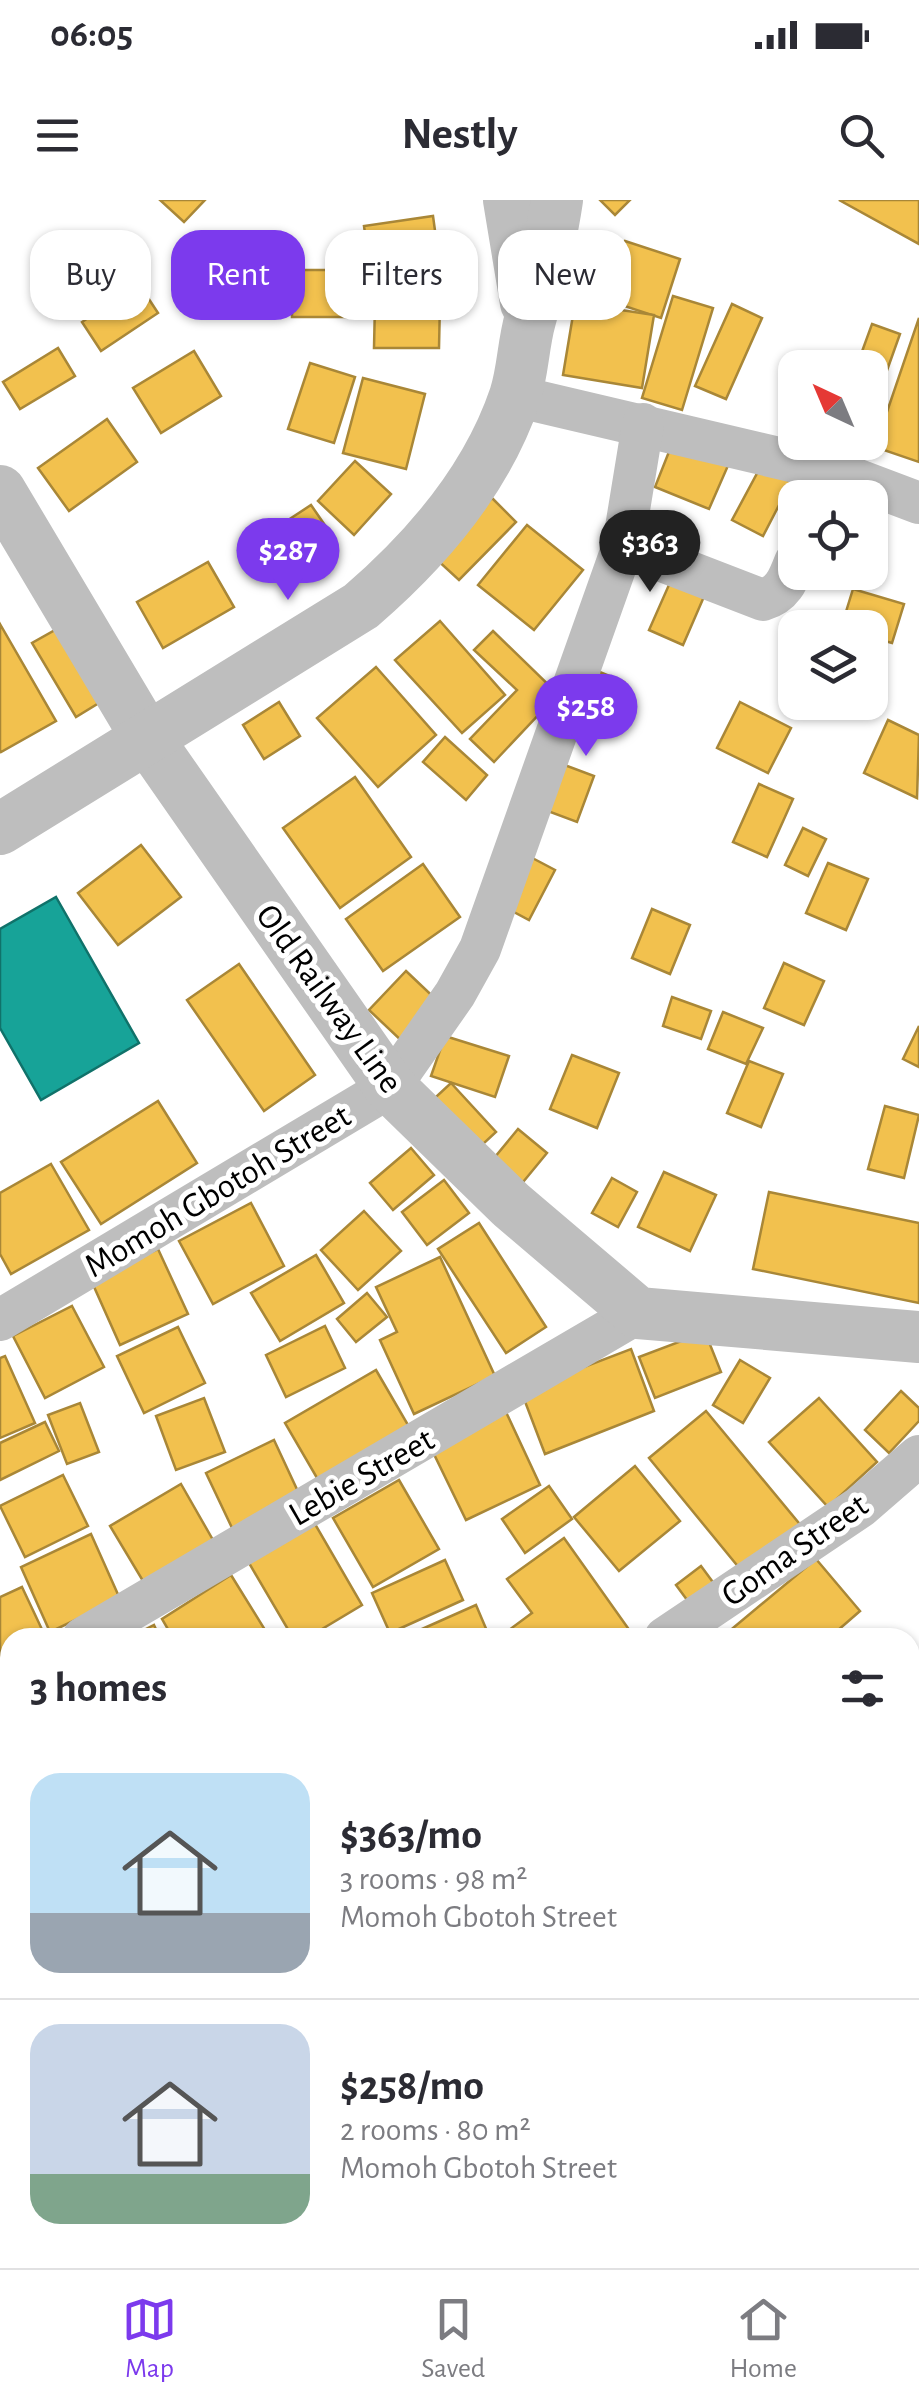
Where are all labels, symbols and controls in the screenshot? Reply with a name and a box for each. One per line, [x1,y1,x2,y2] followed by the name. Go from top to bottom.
[50,16,133,54] text: 06:05
[30,108,85,163] icon: menu
[834,108,889,163] icon: search
[401,112,518,157] text: Nestly
[30,230,151,320] chip: Buy
[171,230,305,320] chip: Rent
[325,230,478,320] chip: Filters
[498,230,631,320] chip: New
[778,350,888,460] north arrow
[778,350,888,720] map controls
[778,480,888,590] button: locate
[591,510,709,595] pin: $363
[229,518,347,603] pin: $287
[621,526,679,558] text: $363
[258,534,318,566] text: $287
[778,610,888,720] button: layers
[527,674,645,759] pin: $258
[556,690,616,722] text: $258
[249,898,409,1100] street label: Old Railway Line
[79,1098,357,1284] street label: Momoh Gbotoh Street
[283,1422,440,1533] street label: Lebie Street
[715,1487,874,1613] street label: Goma Street
[835,1661,890,1716] icon: filters
[30,1667,167,1709] text: 3 homes
[110,1813,230,1933] icon: home
[340,1814,482,1856] text: $363/mo
[340,1863,527,1895] text: 3 rooms · 98 m²
[340,1901,617,1933] text: Momoh Gbotoh Street
[110,2064,230,2184] icon: home
[340,2065,484,2107] text: $258/mo
[340,2114,531,2146] text: 2 rooms · 80 m²
[340,2152,617,2184] text: Momoh Gbotoh Street
[122,2292,177,2386] tab: Map
[421,2292,485,2386] tab: Saved
[730,2292,797,2386] tab: Home

